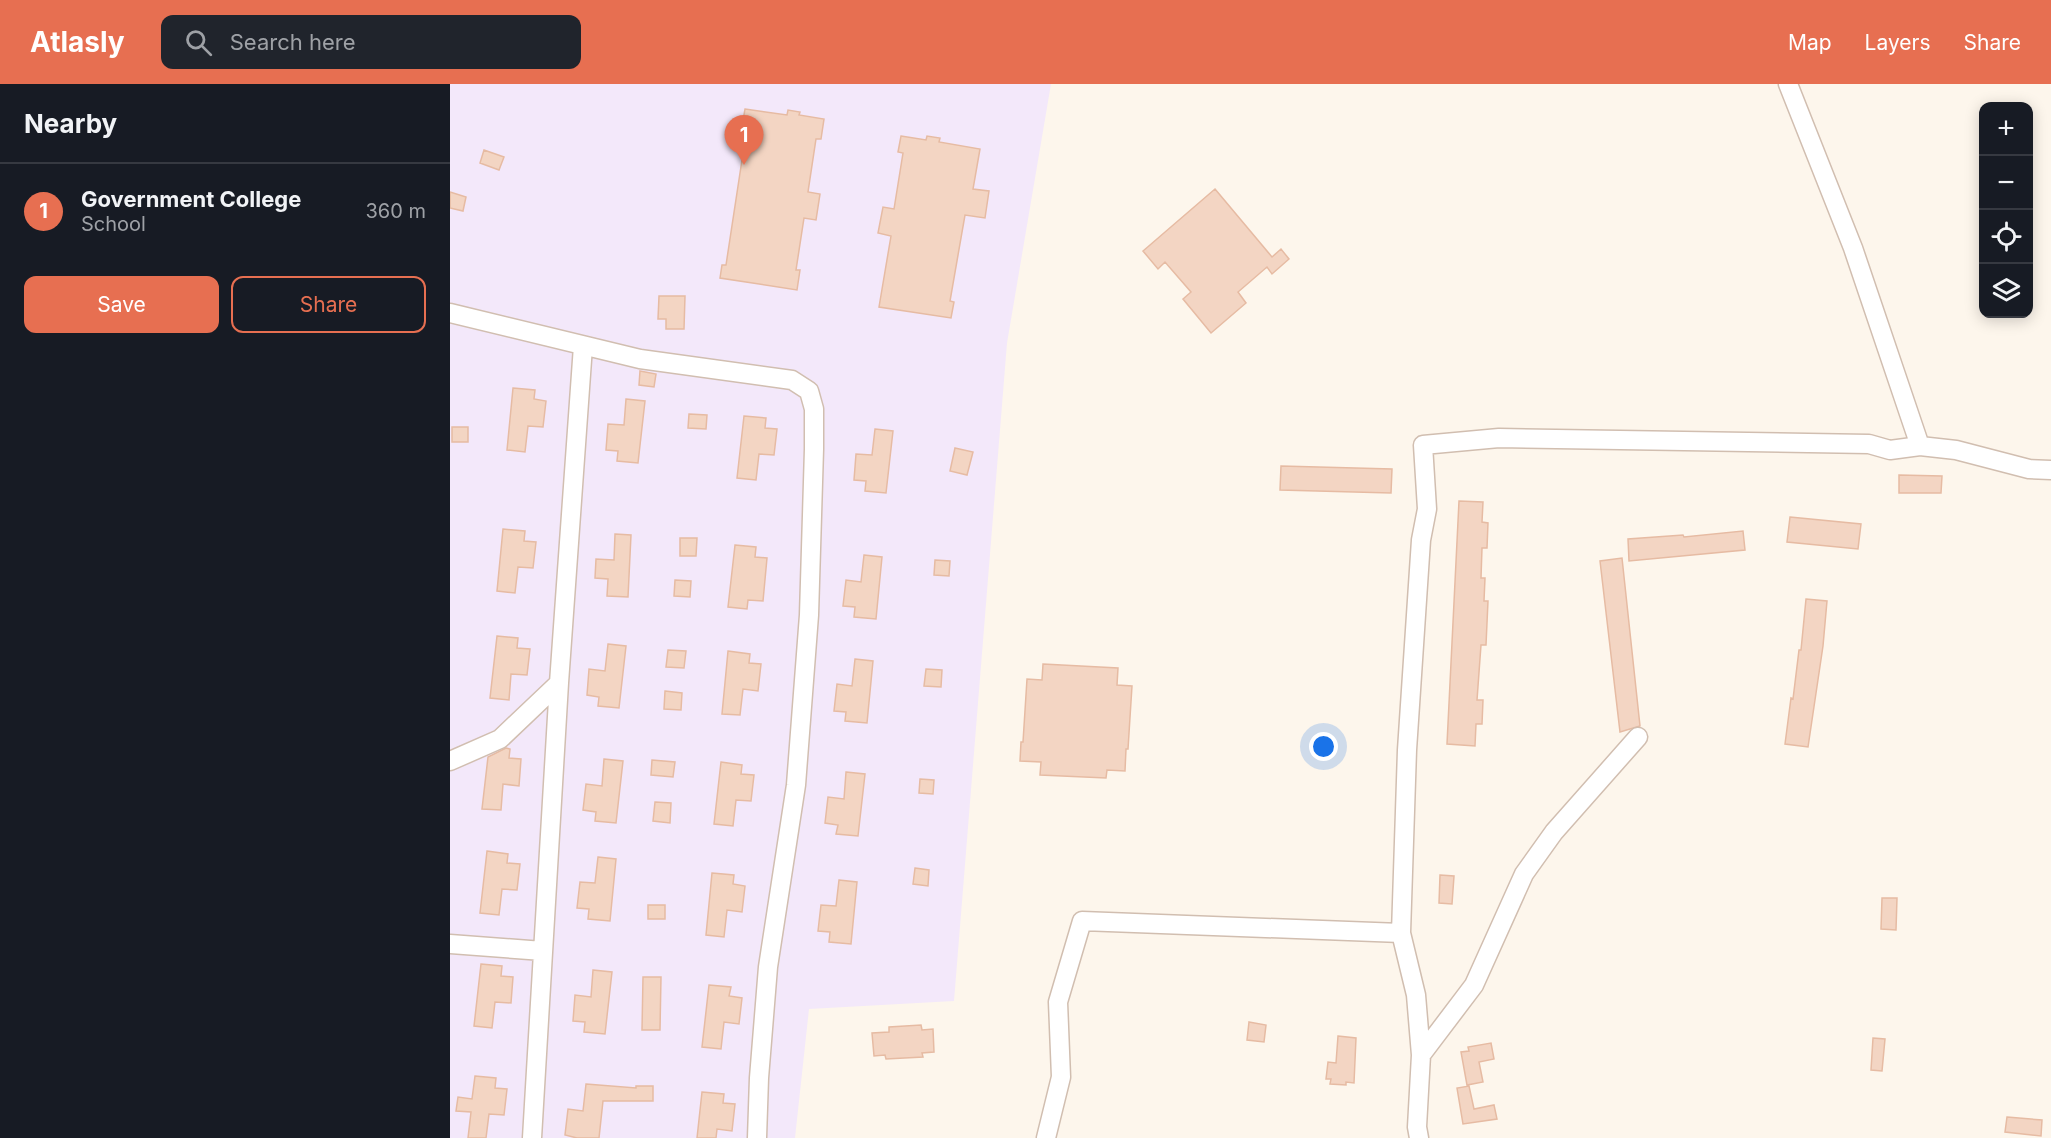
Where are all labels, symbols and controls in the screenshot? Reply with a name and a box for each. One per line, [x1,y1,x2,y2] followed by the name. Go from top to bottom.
[161,15,581,69] search box
[30,25,125,59] text: Atlasly
[182,26,215,59] icon: search
[230,29,356,55] text: Search here
[1788,30,1832,55] text: Map
[1865,30,1931,55] text: Layers
[1964,30,2021,55] text: Share
[1979,102,2033,318] map controls
[1979,102,2033,156] button: +
[24,108,117,139] text: Nearby
[724,116,764,165] pin: 1
[1979,156,2033,210] button: −
[81,186,301,212] text: Government College
[39,199,48,223] text: 1
[365,199,426,223] text: 360 m
[1979,210,2033,264] button: locate
[81,212,146,236] text: School
[1979,264,2033,318] button: layers
[24,276,219,333] button: Save
[231,276,426,333] button: Share
[1309,732,1338,761] your location

